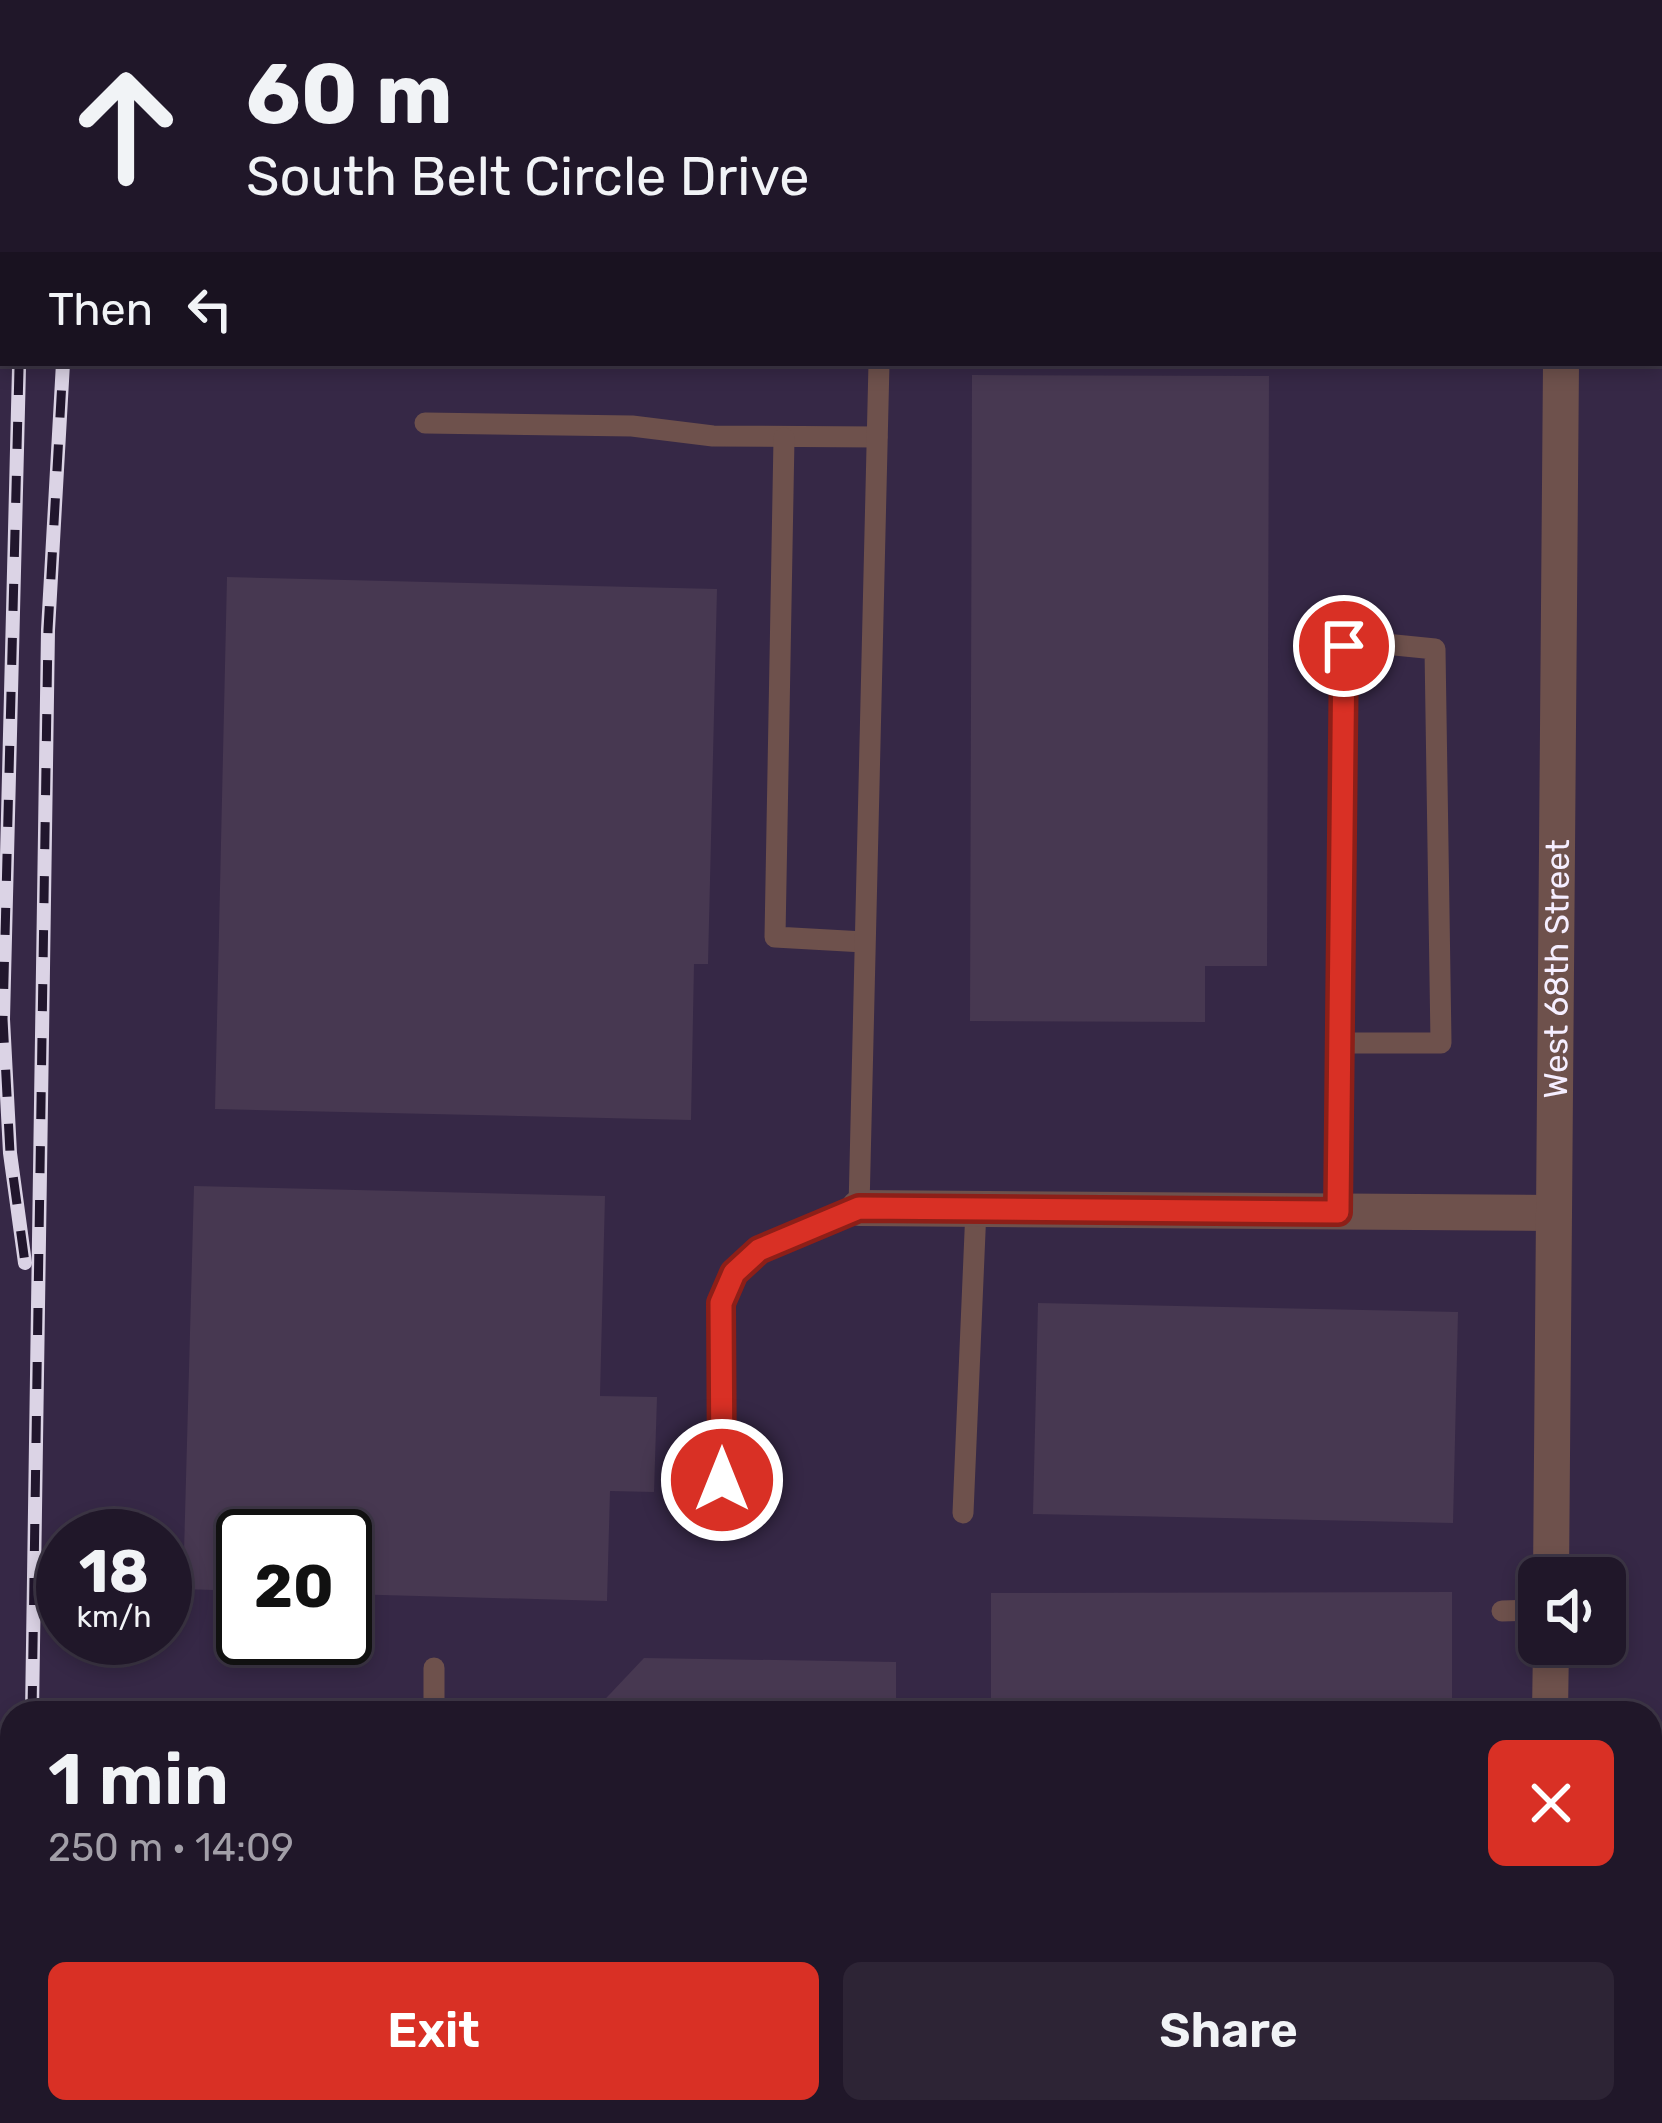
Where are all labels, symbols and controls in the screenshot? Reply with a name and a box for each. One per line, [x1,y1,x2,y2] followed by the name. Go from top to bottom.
[246,44,453,144] text: 60 m
[48,48,204,204] icon: ahead
[246,145,809,209] text: South Belt Circle Drive
[177,276,243,342] icon: left
[48,283,153,336] text: Then
[1293,595,1395,697] pin
[1311,613,1377,679] icon: arrive
[1536,839,1577,1099] street label: West 68th Street
[659,1417,785,1543] position arrow
[216,1509,372,1665] speed limit sign: 20
[79,1536,149,1607] text: 18
[1518,1557,1626,1665] map controls
[1518,1557,1626,1665] button: sound
[77,1599,151,1635] text: km/h
[48,1737,229,1822] text: 1 min
[1488,1740,1614,1866] button: close
[48,1825,294,1871] text: 250 m · 14:09
[48,1962,819,2100] button: Exit
[843,1962,1614,2100] button: Share

